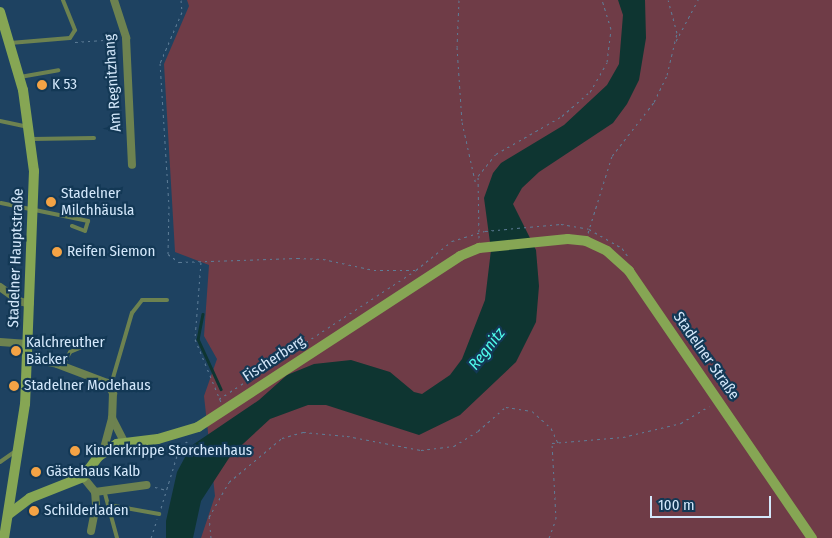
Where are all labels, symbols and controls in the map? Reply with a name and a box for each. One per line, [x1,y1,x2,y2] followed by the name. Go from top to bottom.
[101,33,125,133] street label: Am Regnitzhang
[52,76,77,94] place label: K 53
[36,79,48,91] marker: K 53
[61,184,134,219] place label: Stadelner Milchhäusla
[5,188,27,328] street label: Stadelner Hauptstraße
[45,196,57,208] marker: Stadelner Milchhäusla
[67,243,155,261] place label: Reifen Siemon
[51,246,63,258] marker: Reifen Siemon
[669,309,743,403] street label: Stadelner Straße
[465,324,509,374] water label: Regnitz
[239,332,309,386] street label: Fischerberg
[26,333,105,368] place label: Kalchreuther Bäcker
[10,345,22,357] marker: Kalchreuther Bäcker
[24,377,151,395] place label: Stadelner Modehaus
[8,380,20,392] marker: Stadelner Modehaus
[85,442,252,460] place label: Kinderkrippe Storchenhaus
[69,445,81,457] marker: Kinderkrippe Storchenhaus
[46,463,140,481] place label: Gästehaus Kalb
[30,466,42,478] marker: Gästehaus Kalb
[652,486,773,518] scale bar
[658,496,695,514] text: 100 m
[44,502,129,520] place label: Schilderladen
[28,505,40,517] marker: Schilderladen

